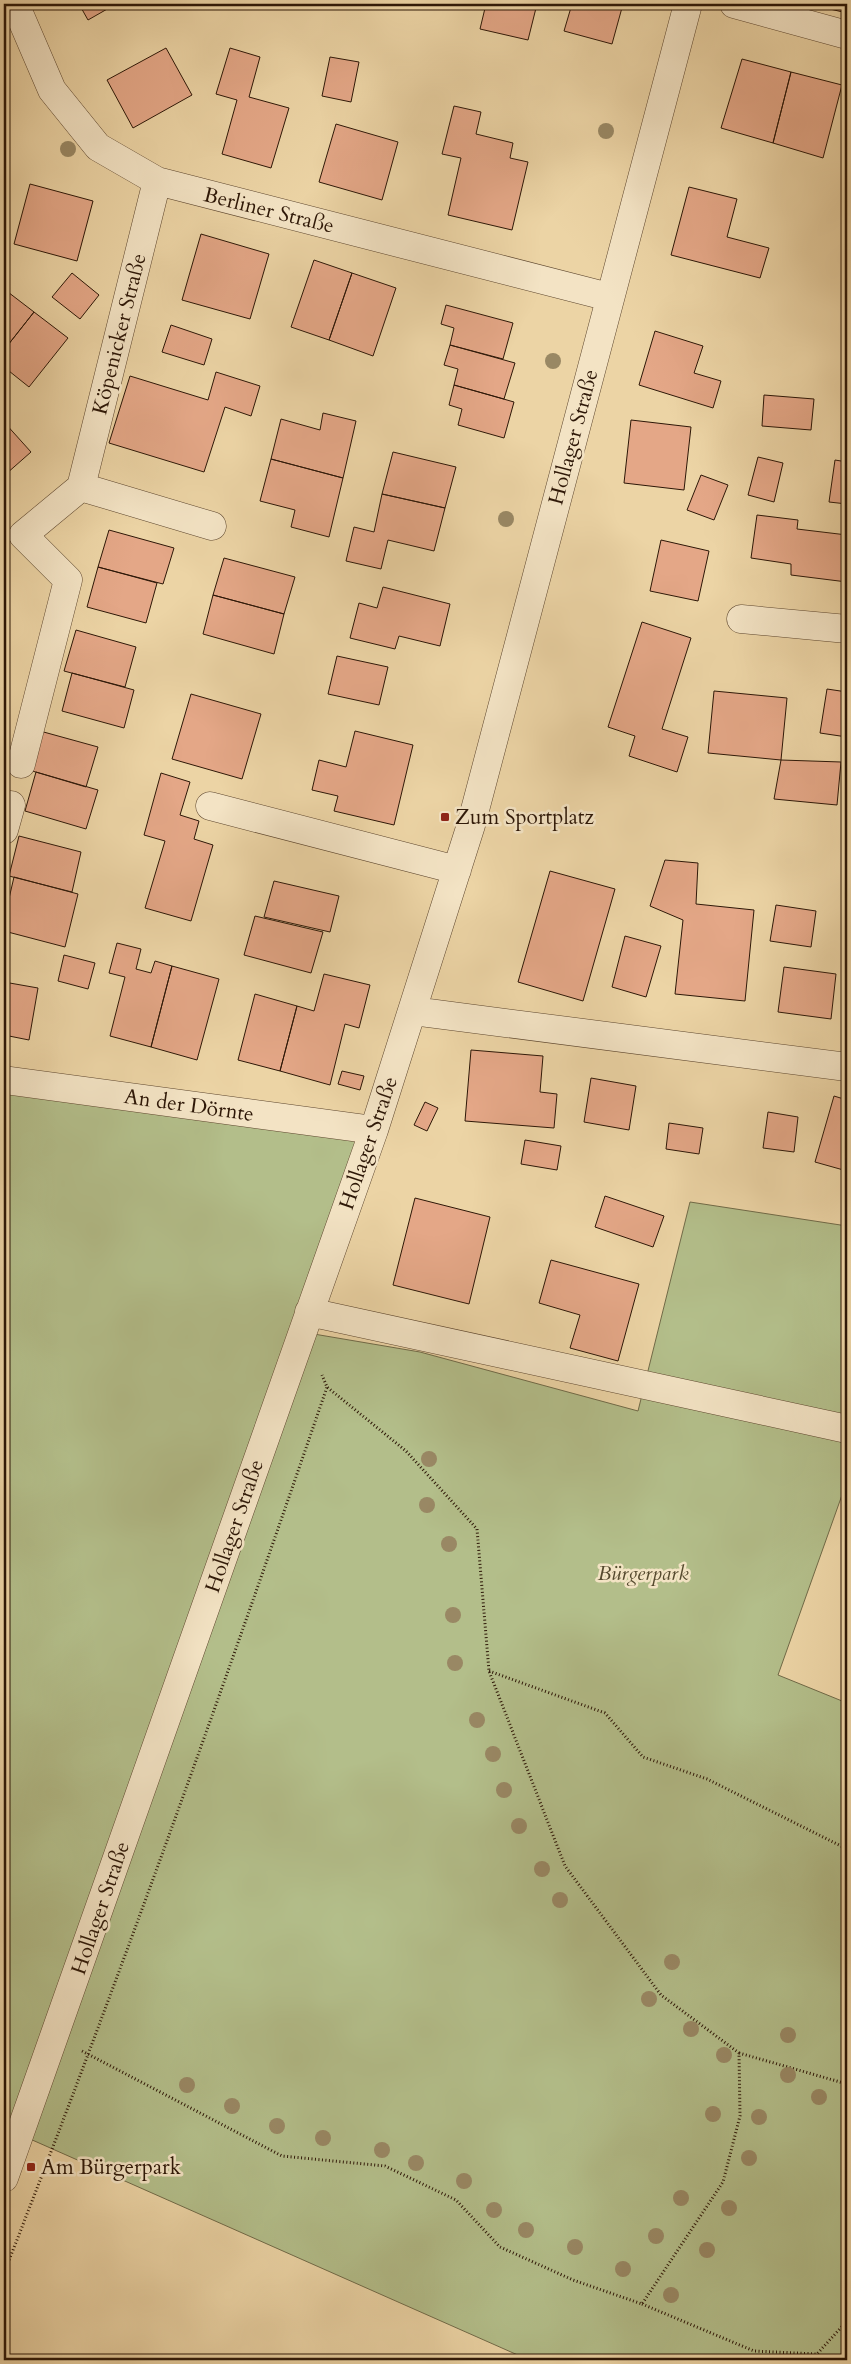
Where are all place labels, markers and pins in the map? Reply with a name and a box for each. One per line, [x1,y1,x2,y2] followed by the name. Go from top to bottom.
[455,803,594,832] place label: Zum Sportplatz
[439,811,451,823] marker: Zum Sportplatz
[41,2153,182,2182] place label: Am Bürgerpark
[25,2161,37,2173] marker: Am Bürgerpark

